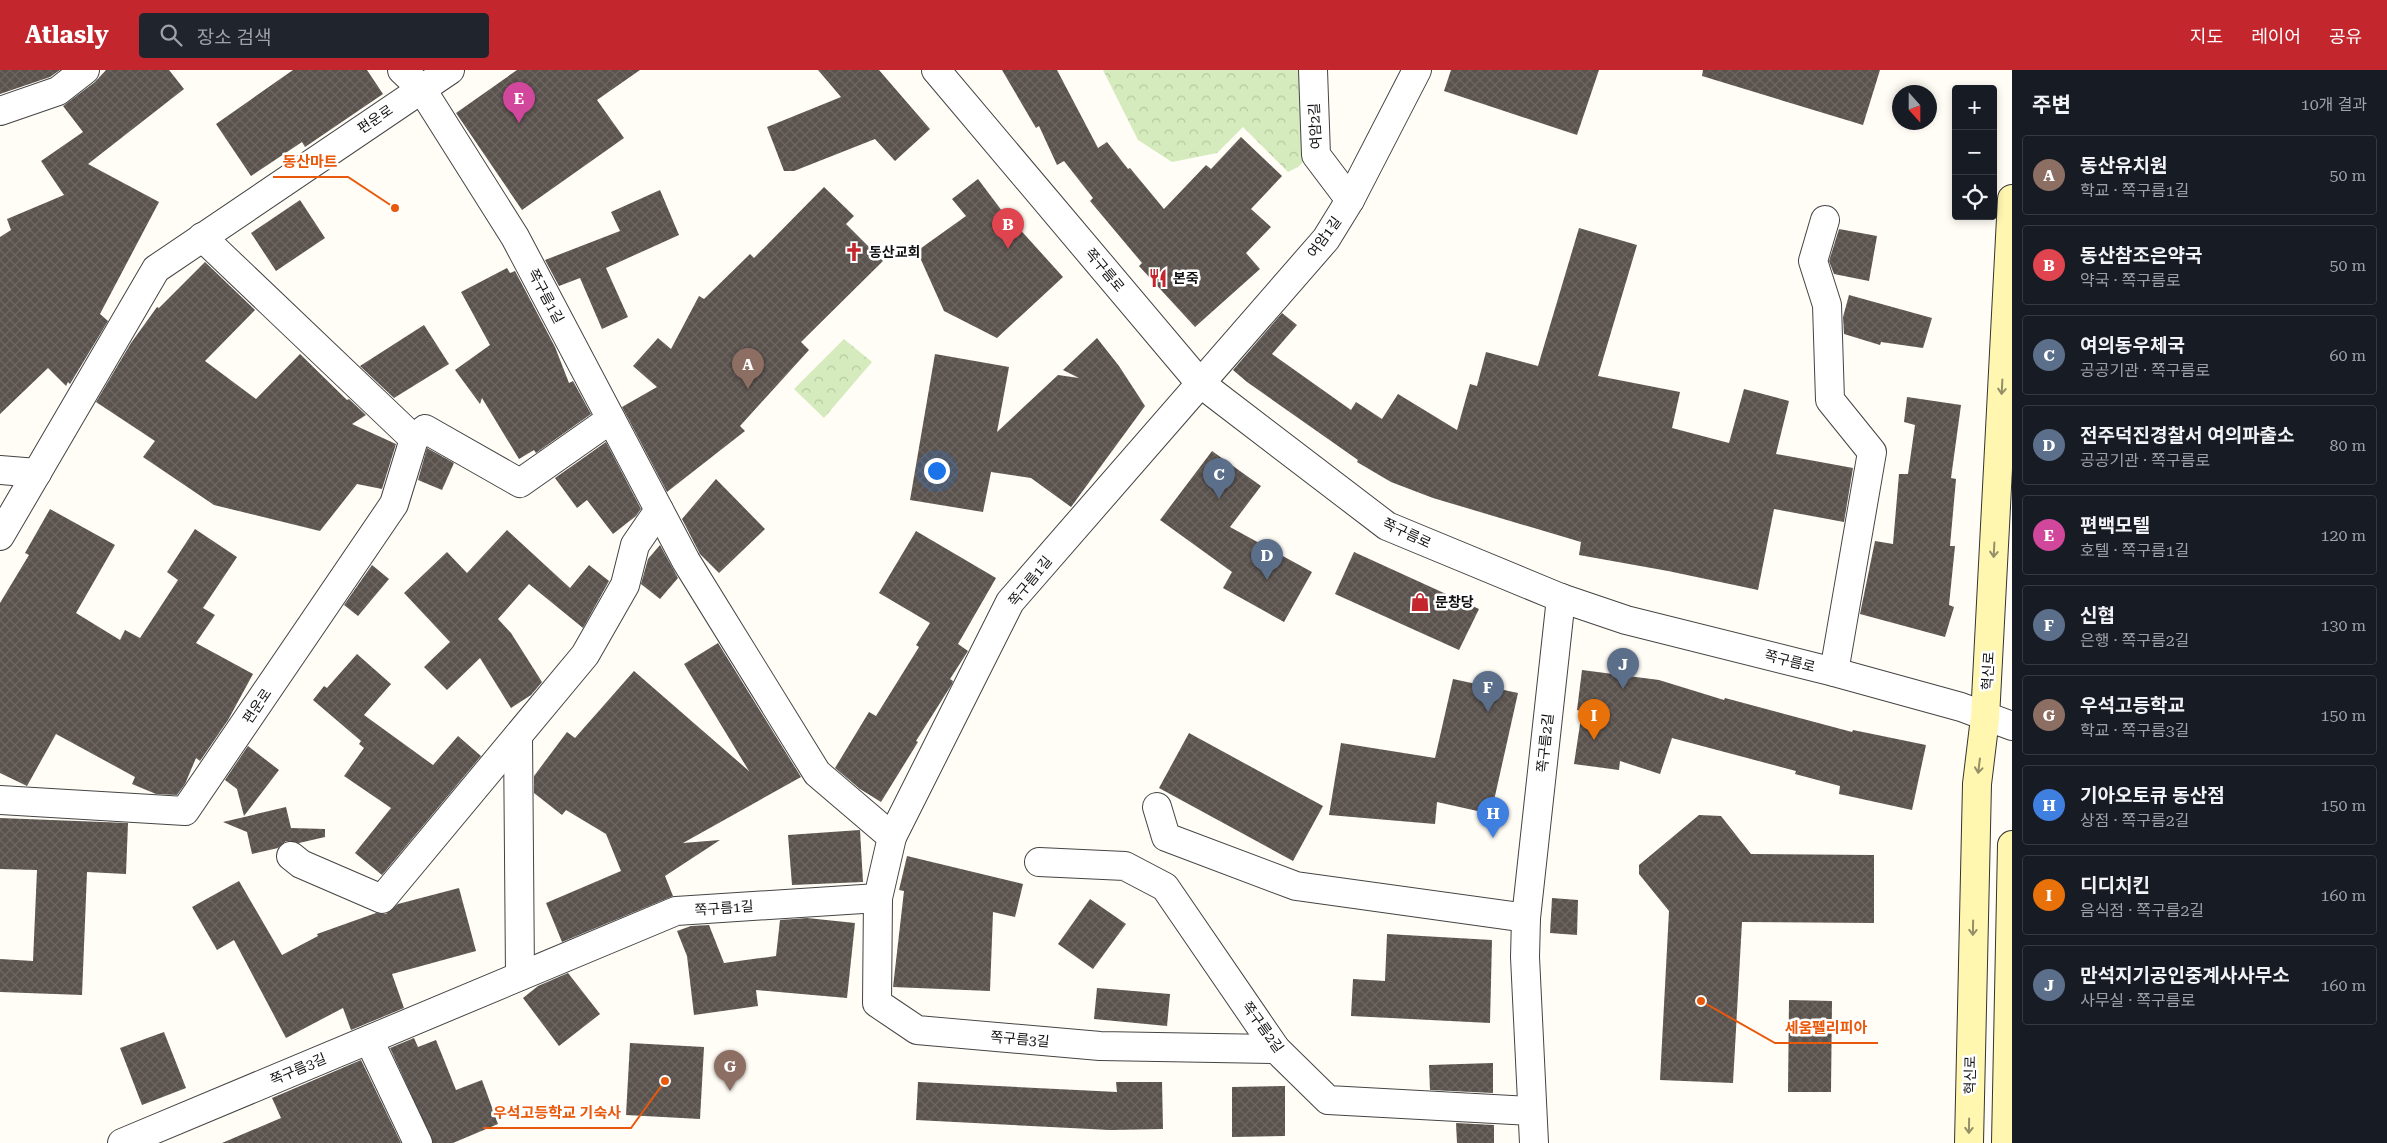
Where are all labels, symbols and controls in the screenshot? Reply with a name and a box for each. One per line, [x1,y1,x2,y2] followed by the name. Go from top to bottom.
[139,13,489,58] search box
[25,21,109,49] text: Atlasly
[157,21,185,49] icon: search
[197,26,271,49] text: 장소 검색
[2190,26,2223,47] text: 지도
[2251,26,2301,47] text: 레이어
[2329,26,2362,47] text: 공유
[503,82,535,123] pin: E
[1892,85,1937,130] north arrow
[1952,85,1997,220] map controls
[1952,85,1997,130] button: +
[2032,93,2071,117] text: 주변
[2301,95,2367,114] text: 10개 결과
[355,101,396,136] street label: 편운로
[1306,102,1324,150] street label: 여암2길
[1952,130,1997,175] button: −
[273,147,348,177] callout: 동산마트
[282,153,338,171] text: 동산마트
[2080,154,2167,177] text: 동산유치원
[2043,166,2055,185] text: A
[2329,166,2366,185] text: 50 m
[1952,175,1997,220] button: locate
[2080,181,2189,200] text: 학교 · 쪽구름1길
[992,208,1024,249] pin: B
[1304,213,1344,261] street label: 여암1길
[843,241,865,263] church icon: 동산교회
[869,244,921,260] place label: 동산교회
[2080,244,2202,267] text: 동산참조은약국
[1082,245,1128,295] street label: 쪽구름로
[2043,256,2055,275] text: B
[2329,256,2366,275] text: 50 m
[525,266,567,326] street label: 쪽구름1길
[1147,267,1169,289] restaurant icon: 본죽
[1173,270,1199,286] place label: 본죽
[2080,271,2180,290] text: 약국 · 쪽구름로
[2080,334,2185,357] text: 여의동우체국
[2043,346,2055,365] text: C
[2329,346,2366,365] text: 60 m
[732,348,764,389] pin: A
[2080,361,2210,380] text: 공공기관 · 쪽구름로
[1998,379,2007,395] one-way arrow
[2080,424,2295,447] text: 전주덕진경찰서 여의파출소
[2043,436,2055,455] text: D
[2329,436,2366,455] text: 80 m
[2080,451,2210,470] text: 공공기관 · 쪽구름로
[924,458,950,484] your location
[1203,458,1235,499] pin: C
[2080,514,2150,537] text: 편백모텔
[1380,515,1434,551] street label: 쪽구름로
[2044,526,2054,545] text: E
[2320,526,2366,545] text: 120 m
[1251,539,1283,580] pin: D
[1990,541,1999,557] one-way arrow
[2080,541,2189,560] text: 호텔 · 쪽구름1길
[1005,553,1055,609] street label: 쪽구름1길
[1409,591,1431,613] shop icon: 문창당
[1435,594,1474,610] place label: 문창당
[2080,604,2115,627] text: 신협
[2044,616,2054,635] text: F
[2320,616,2366,635] text: 130 m
[2080,631,2189,650] text: 은행 · 쪽구름2길
[1763,647,1817,675] street label: 쪽구름로
[1607,648,1639,689] pin: J
[1979,651,1997,691] street label: 혁신로
[1472,671,1504,712] pin: F
[240,685,275,726] street label: 편운로
[2080,694,2185,717] text: 우석고등학교
[1578,699,1610,740] pin: I
[2043,706,2055,725] text: G
[2320,706,2366,725] text: 150 m
[1534,713,1556,773] street label: 쪽구름2길
[2080,721,2189,740] text: 학교 · 쪽구름3길
[1974,758,1984,774] one-way arrow
[2080,784,2225,807] text: 기아오토큐 동산점
[2042,796,2056,815] text: H
[2320,796,2366,815] text: 150 m
[1477,797,1509,838] pin: H
[2080,811,2189,830] text: 상점 · 쪽구름2길
[2080,874,2150,897] text: 디디치킨
[2046,886,2052,905] text: I
[2320,886,2366,905] text: 160 m
[694,898,754,918] street label: 쪽구름1길
[2080,901,2204,920] text: 음식점 · 쪽구름2길
[1969,920,1978,936] one-way arrow
[2080,964,2290,987] text: 만석지기공인중계사사무소
[2044,976,2054,995] text: J
[2320,976,2366,995] text: 160 m
[2080,991,2195,1010] text: 사무실 · 쪽구름로
[1239,998,1287,1056] street label: 쪽구름2길
[1775,1013,1878,1043] callout: 세움펠리피아
[1785,1019,1868,1037] text: 세움펠리피아
[990,1028,1050,1050] street label: 쪽구름3길
[268,1050,328,1088] street label: 쪽구름3길
[714,1050,746,1091] pin: G
[1962,1055,1978,1094] street label: 혁신로
[483,1098,631,1128] callout: 우석고등학교 기숙사
[493,1104,621,1122] text: 우석고등학교 기숙사
[1964,1118,1974,1134] one-way arrow

